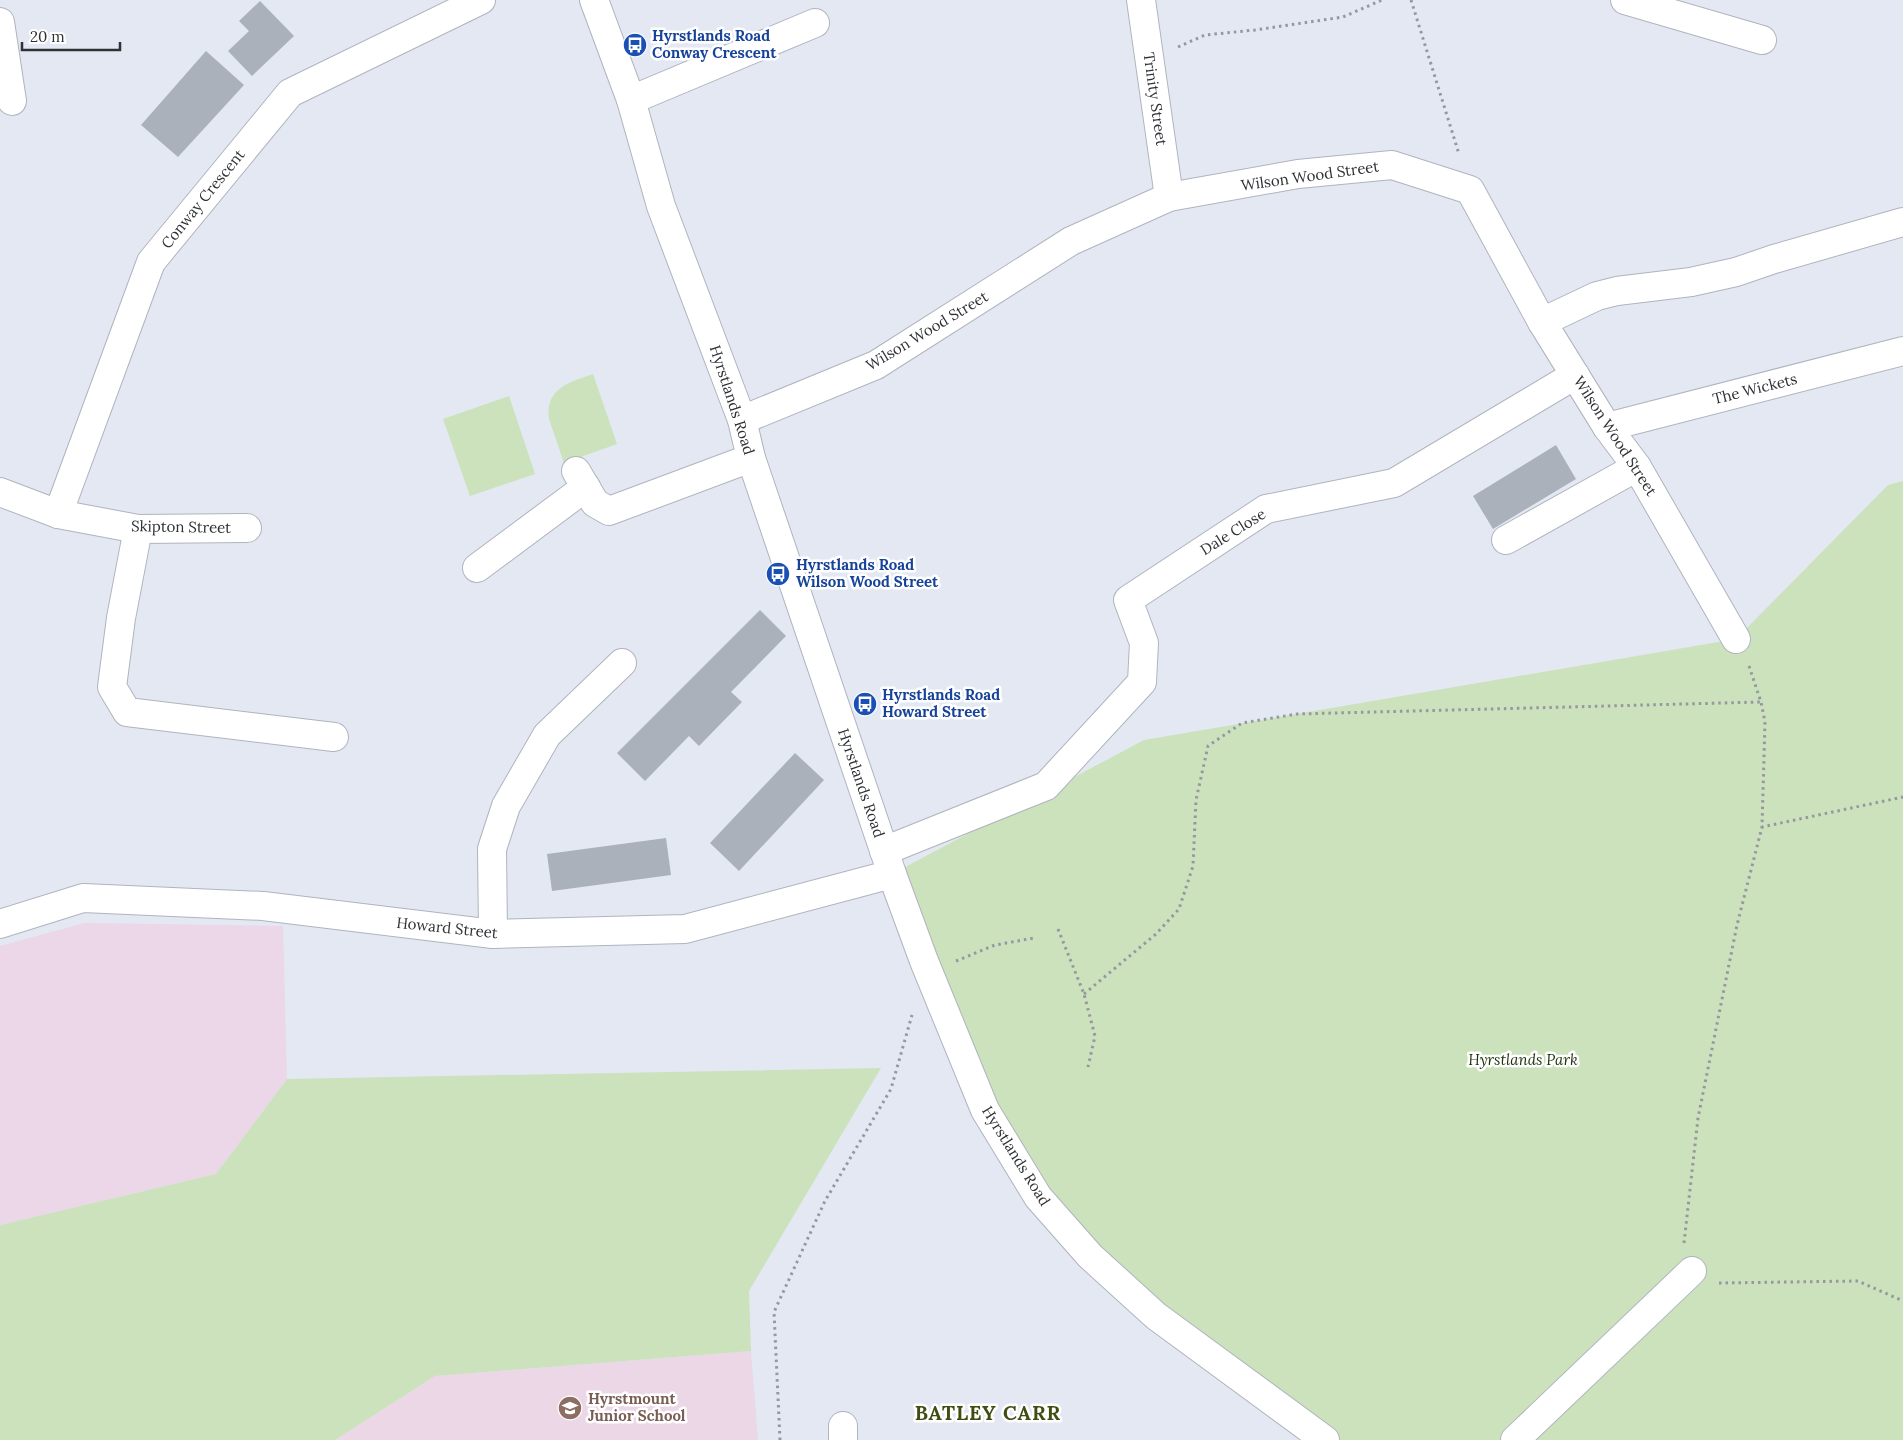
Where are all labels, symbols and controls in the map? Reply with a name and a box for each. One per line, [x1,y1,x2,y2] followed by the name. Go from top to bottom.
[22,20,120,52] scale bar
[652,26,777,62] place label: Hyrstlands Road Conway Crescent
[30,27,65,46] text: 20 m
[622,32,648,58] bus stop icon: Hyrstlands Road Conway Crescent
[1140,51,1171,147] street label: Trinity Street
[157,145,249,252] street label: Conway Crescent
[1240,156,1380,195] street label: Wilson Wood Street
[862,287,991,375] street label: Wilson Wood Street
[706,343,759,457] street label: Hyrstlands Road
[1711,369,1799,408] street label: The Wickets
[1570,372,1661,499] street label: Wilson Wood Street
[1197,504,1269,559] street label: Dale Close
[131,516,231,537] street label: Skipton Street
[796,555,939,591] place label: Hyrstlands Road Wilson Wood Street
[765,561,791,587] bus stop icon: Hyrstlands Road Wilson Wood Street
[882,685,1000,721] place label: Hyrstlands Road Howard Street
[852,691,878,717] bus stop icon: Hyrstlands Road Howard Street
[834,726,889,840] street label: Hyrstlands Road
[396,913,499,942] street label: Howard Street
[1468,1050,1578,1069] park label: Hyrstlands Park
[978,1102,1055,1209] street label: Hyrstlands Road
[588,1389,686,1425] place label: Hyrstmount Junior School
[557,1395,583,1421] school or university icon: Hyrstmount Junior School
[915,1400,1061,1425] district label: BATLEY CARR

